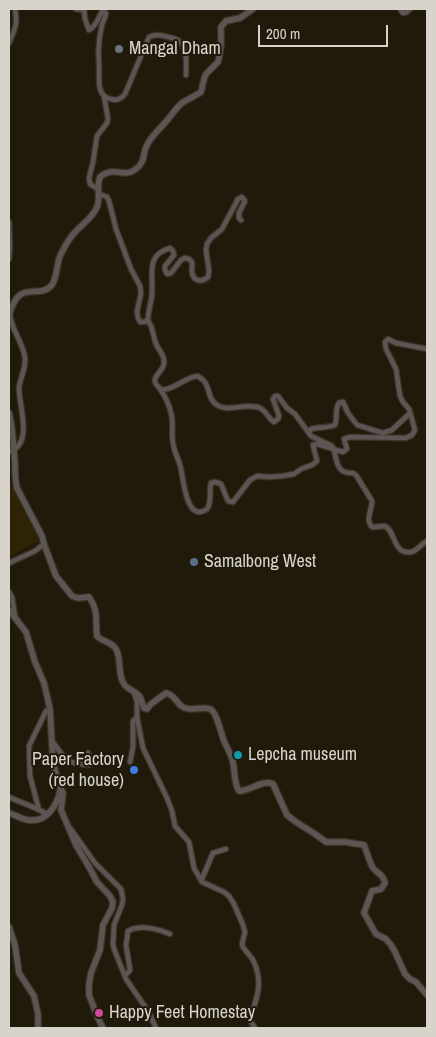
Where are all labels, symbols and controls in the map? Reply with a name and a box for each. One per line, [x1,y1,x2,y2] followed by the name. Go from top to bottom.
[261,15,391,47] scale bar
[266,23,300,44] text: 200 m
[129,38,221,60] place label: Mangal Dham
[113,43,125,55] marker: Mangal Dham
[204,551,316,573] place label: Samalbong West
[188,556,200,568] marker: Samalbong West
[248,744,357,766] place label: Lepcha museum
[32,749,124,792] place label: Paper Factory (red house)
[232,749,244,761] marker: Lepcha museum
[128,764,140,776] marker: Paper Factory (red house)
[109,1002,255,1024] place label: Happy Feet Homestay
[93,1007,105,1019] marker: Happy Feet Homestay

